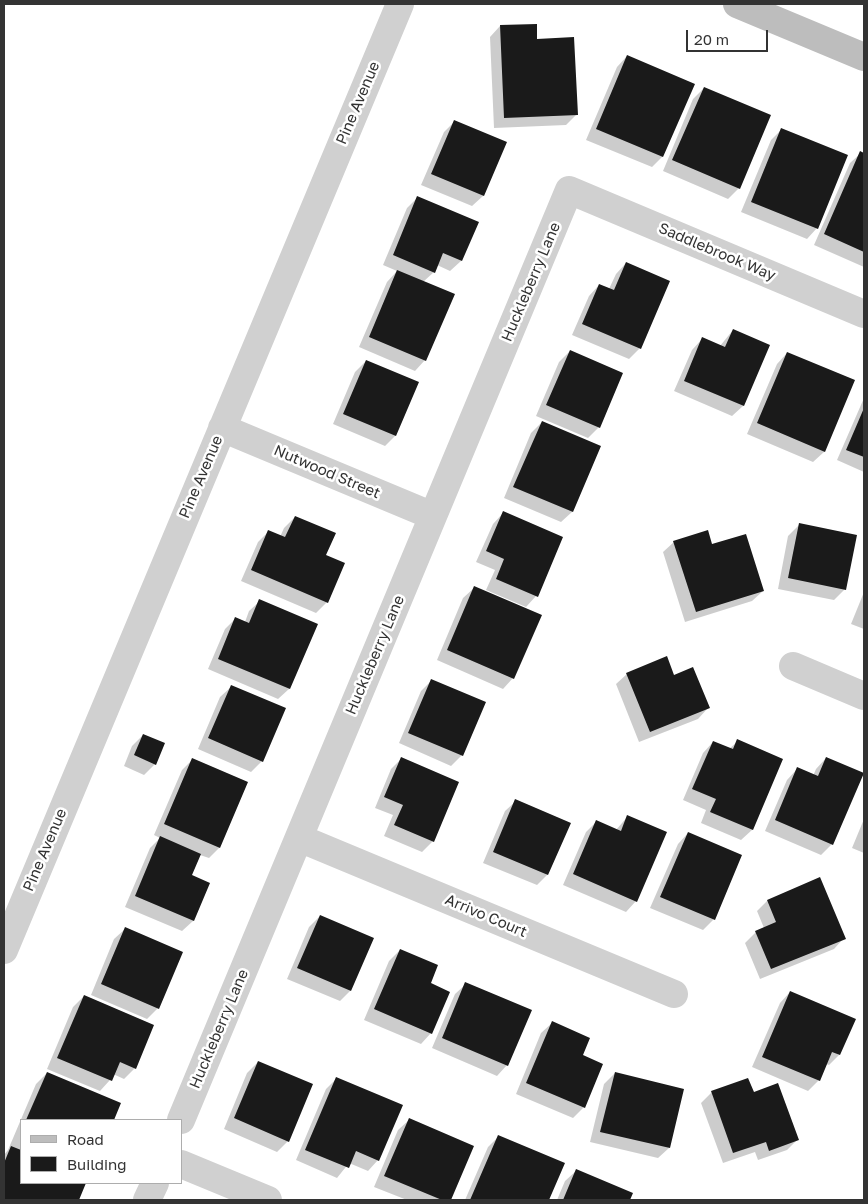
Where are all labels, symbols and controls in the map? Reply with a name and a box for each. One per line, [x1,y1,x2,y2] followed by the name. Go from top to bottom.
[688,20,770,52] scale bar
[694,30,729,48] text: 20 m
[332,59,384,147] street label: Pine Avenue
[656,219,778,285] street label: Saddlebrook Way
[498,220,564,344] street label: Huckleberry Lane
[175,433,227,521] street label: Pine Avenue
[271,441,383,503] street label: Nutwood Street
[342,593,408,717] street label: Huckleberry Lane
[19,806,71,894] street label: Pine Avenue
[442,891,530,941] street label: Arrivo Court
[186,967,252,1091] street label: Huckleberry Lane
[20,1119,182,1184] legend
[67,1130,104,1148] text: Road
[67,1155,127,1173] text: Building

